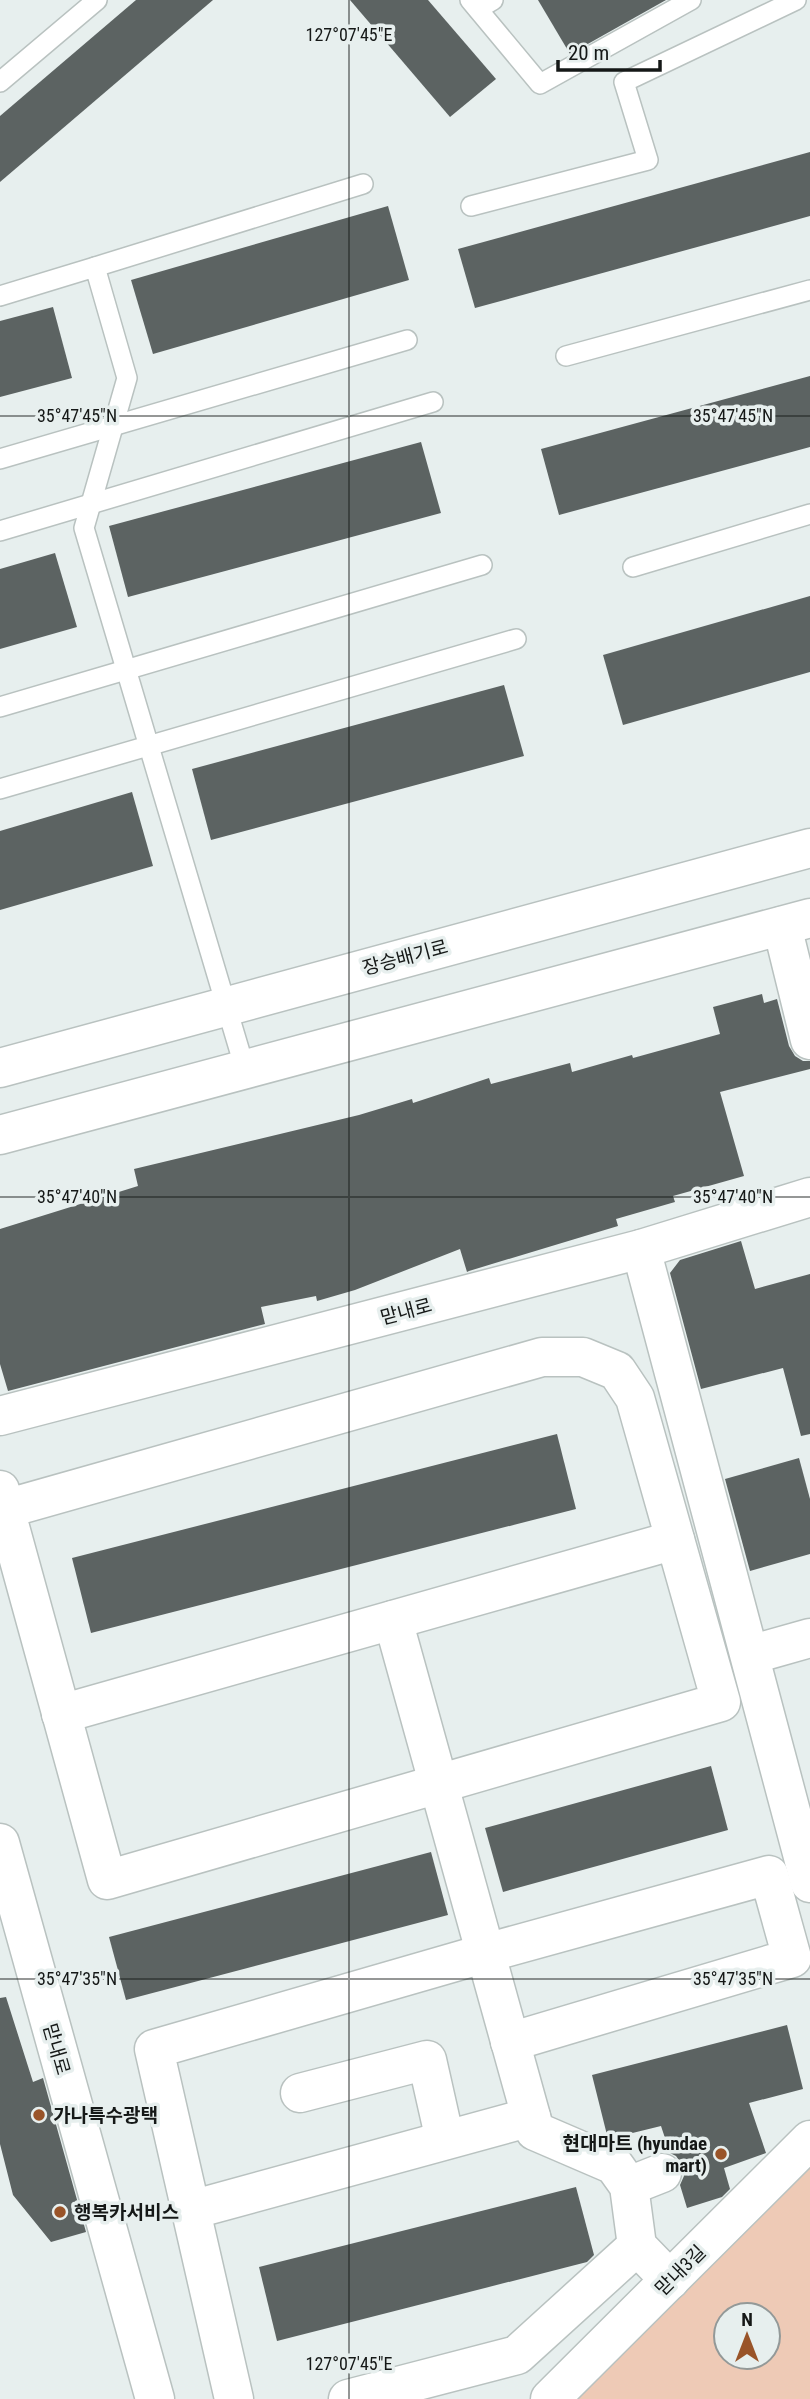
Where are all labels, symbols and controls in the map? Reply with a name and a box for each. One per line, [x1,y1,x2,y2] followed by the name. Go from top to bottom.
[306,24,392,45] text: 127°07'45"E
[558,28,660,72] scale bar
[568,41,609,65] text: 20 m
[37,405,117,426] text: 35°47'45"N
[693,405,773,426] text: 35°47'45"N
[360,935,450,980] street label: 장승배기로
[37,1186,117,1207] text: 35°47'40"N
[693,1186,773,1207] text: 35°47'40"N
[378,1294,434,1329] street label: 맏내로
[37,1968,117,1989] text: 35°47'35"N
[693,1968,773,1989] text: 35°47'35"N
[38,2021,75,2078] street label: 맏내로
[53,2104,158,2127] place label: 가나특수광택
[31,2107,47,2123] marker: 가나특수광택
[563,2132,707,2177] place label: 현대마트 (hyundae mart)
[713,2146,729,2162] marker: 현대마트 (hyundae mart)
[74,2201,179,2224] place label: 행복카서비스
[52,2204,68,2220] marker: 행복카서비스
[650,2240,710,2300] street label: 맏내3길
[712,2301,782,2371] north arrow
[741,2308,753,2331] text: N
[306,2353,392,2374] text: 127°07'45"E

